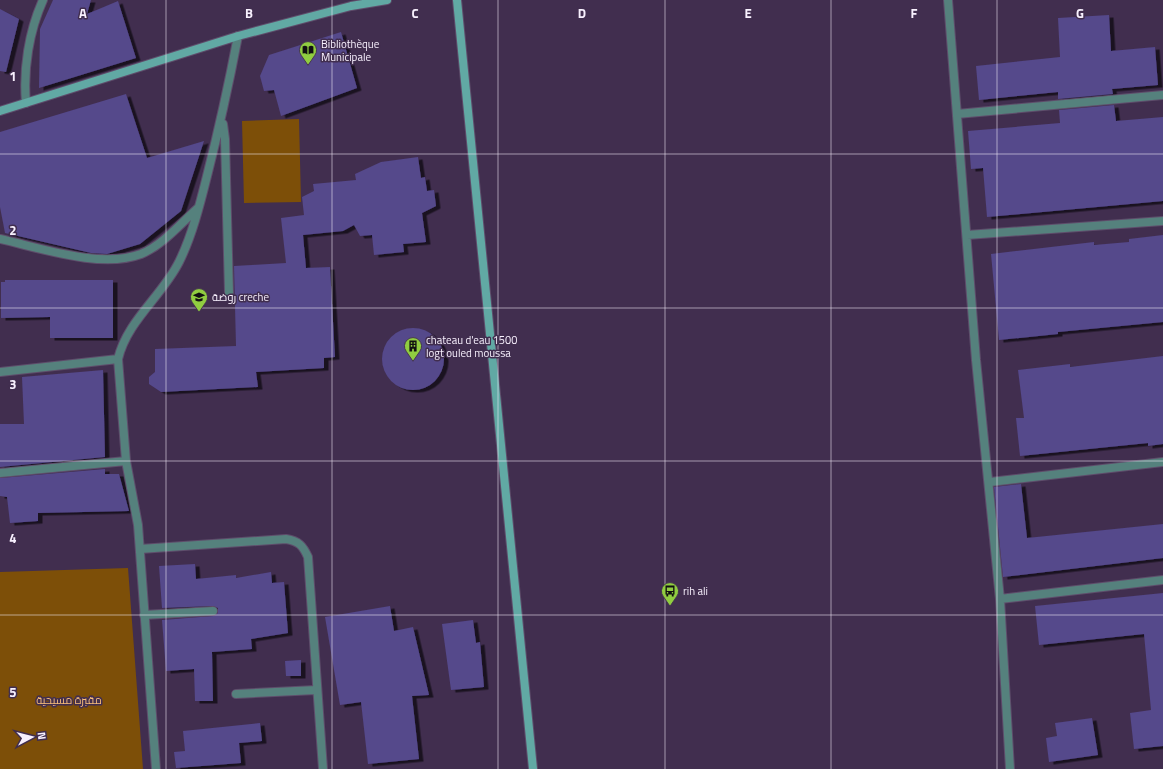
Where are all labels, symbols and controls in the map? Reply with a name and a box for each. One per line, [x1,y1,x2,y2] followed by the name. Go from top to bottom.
[79,3,87,23] text: A
[245,3,253,23] text: B
[411,3,419,23] text: C
[578,3,586,23] text: D
[744,3,752,23] text: E
[911,3,918,23] text: F
[1076,3,1084,23] text: G
[321,36,380,65] place label: Bibliothèque Municipale
[298,40,318,65] library icon: Bibliothèque Municipale
[9,66,17,86] text: 1
[9,220,17,240] text: 2
[189,287,209,312] school or university icon: روضة creche
[212,289,269,305] place label: روضة creche
[426,332,517,361] place label: chateau d'eau 1500 logt ouled moussa
[403,336,423,361] building icon: chateau d'eau 1500 logt ouled moussa
[9,374,17,394] text: 3
[9,528,17,548] text: 4
[660,581,680,606] bus stop icon: rih ali
[683,583,708,599] place label: rih ali
[9,682,17,702] text: 5
[36,692,102,708] park label: مقبرة مسيحية
[12,717,52,757] north arrow
[34,731,50,741] text: N

